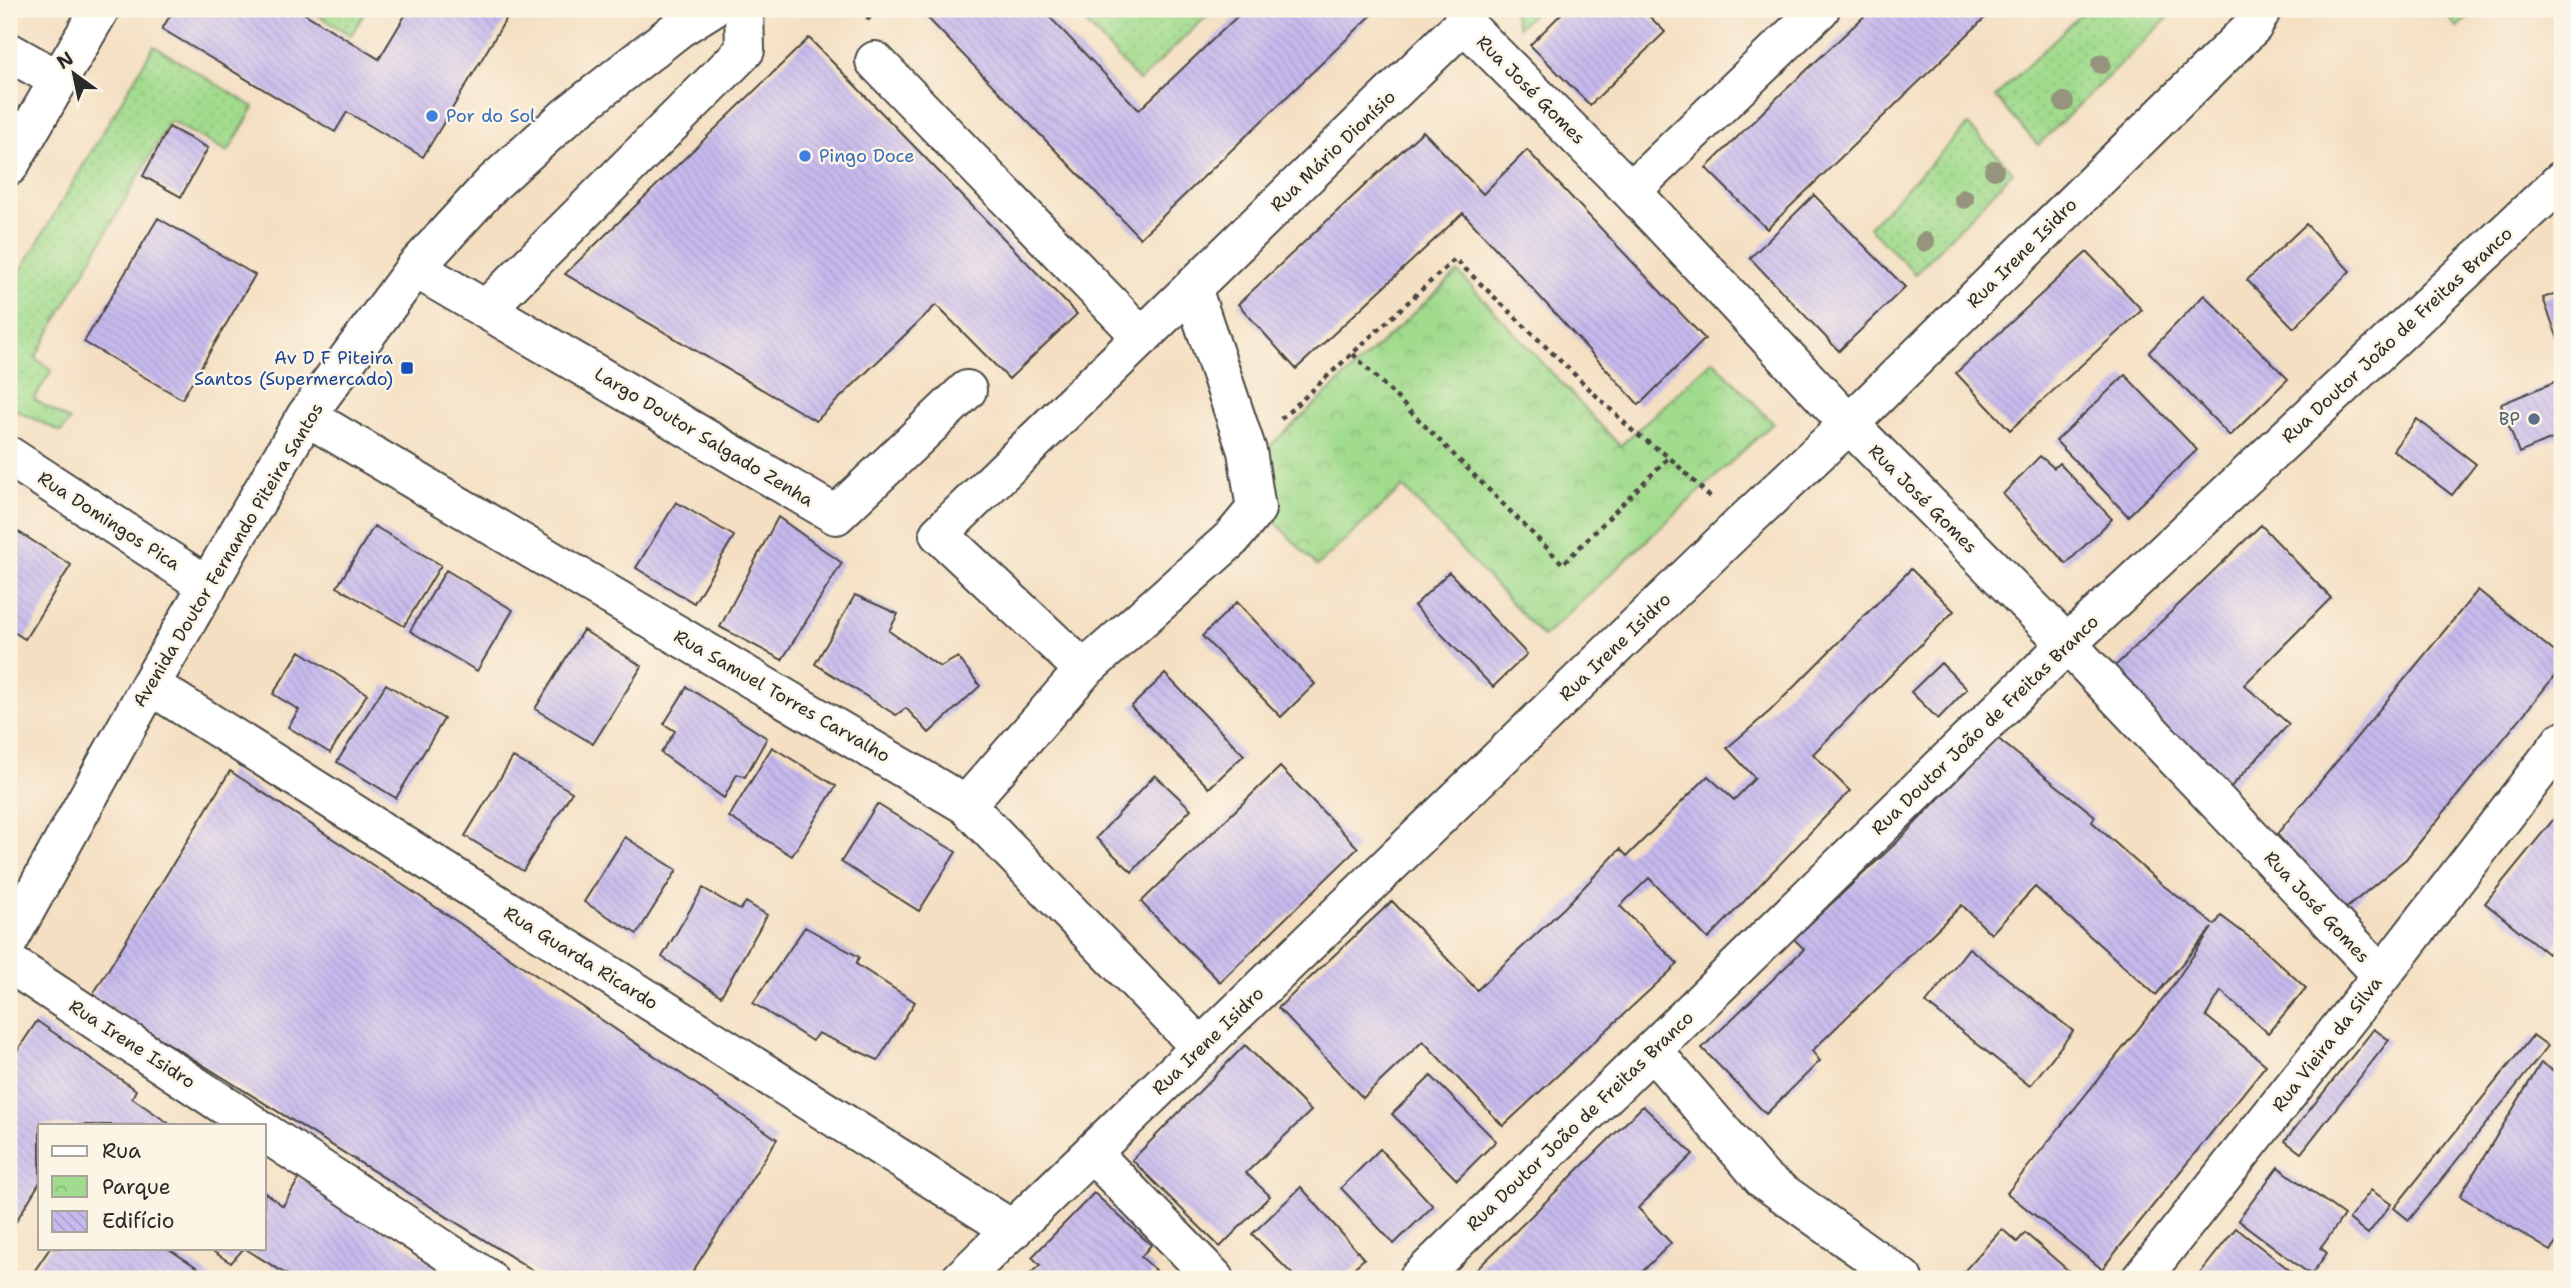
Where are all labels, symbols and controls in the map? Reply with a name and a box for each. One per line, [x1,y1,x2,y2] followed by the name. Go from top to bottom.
[1471,30,1591,150] street label: Rua José Gomes
[38,38,108,108] north arrow
[52,46,78,75] text: N
[1265,85,1401,217] street label: Rua Mário Dionísio
[446,104,536,128] place label: Por do Sol
[424,108,440,124] marker: Por do Sol
[819,144,915,168] place label: Pingo Doce
[797,148,813,164] marker: Pingo Doce
[1962,193,2082,313] street label: Rua Irene Isidro
[2277,222,2517,448] street label: Rua Doutor João de Freitas Branco
[194,346,393,391] place label: Av D F Piteira Santos (Supermercado)
[399,360,415,376] marker: Av D F Piteira Santos (Supermercado)
[590,362,818,512] street label: Largo Doutor Salgado Zenha
[127,398,329,712] street label: Avenida Doutor Fernando Piteira Santos
[2499,407,2520,431] place label: BP
[2526,411,2542,427] marker: BP
[1863,439,1983,559] street label: Rua José Gomes
[33,466,185,576] street label: Rua Domingos Pica
[1554,588,1676,706] street label: Rua Irene Isidro
[1866,610,2104,840] street label: Rua Doutor João de Freitas Branco
[670,624,894,768] street label: Rua Samuel Torres Carvalho
[2259,846,2375,968] street label: Rua José Gomes
[499,901,663,1015] street label: Rua Guarda Ricardo
[2267,972,2387,1116] street label: Rua Vieira da Silva
[1147,982,1269,1100] street label: Rua Irene Isidro
[64,994,200,1094] street label: Rua Irene Isidro
[1461,1006,1699,1236] street label: Rua Doutor João de Freitas Branco
[38,1124,266,1250] legend
[102,1137,141,1165] text: Rua
[102,1173,171,1201] text: Parque
[102,1207,174,1235] text: Edifício

